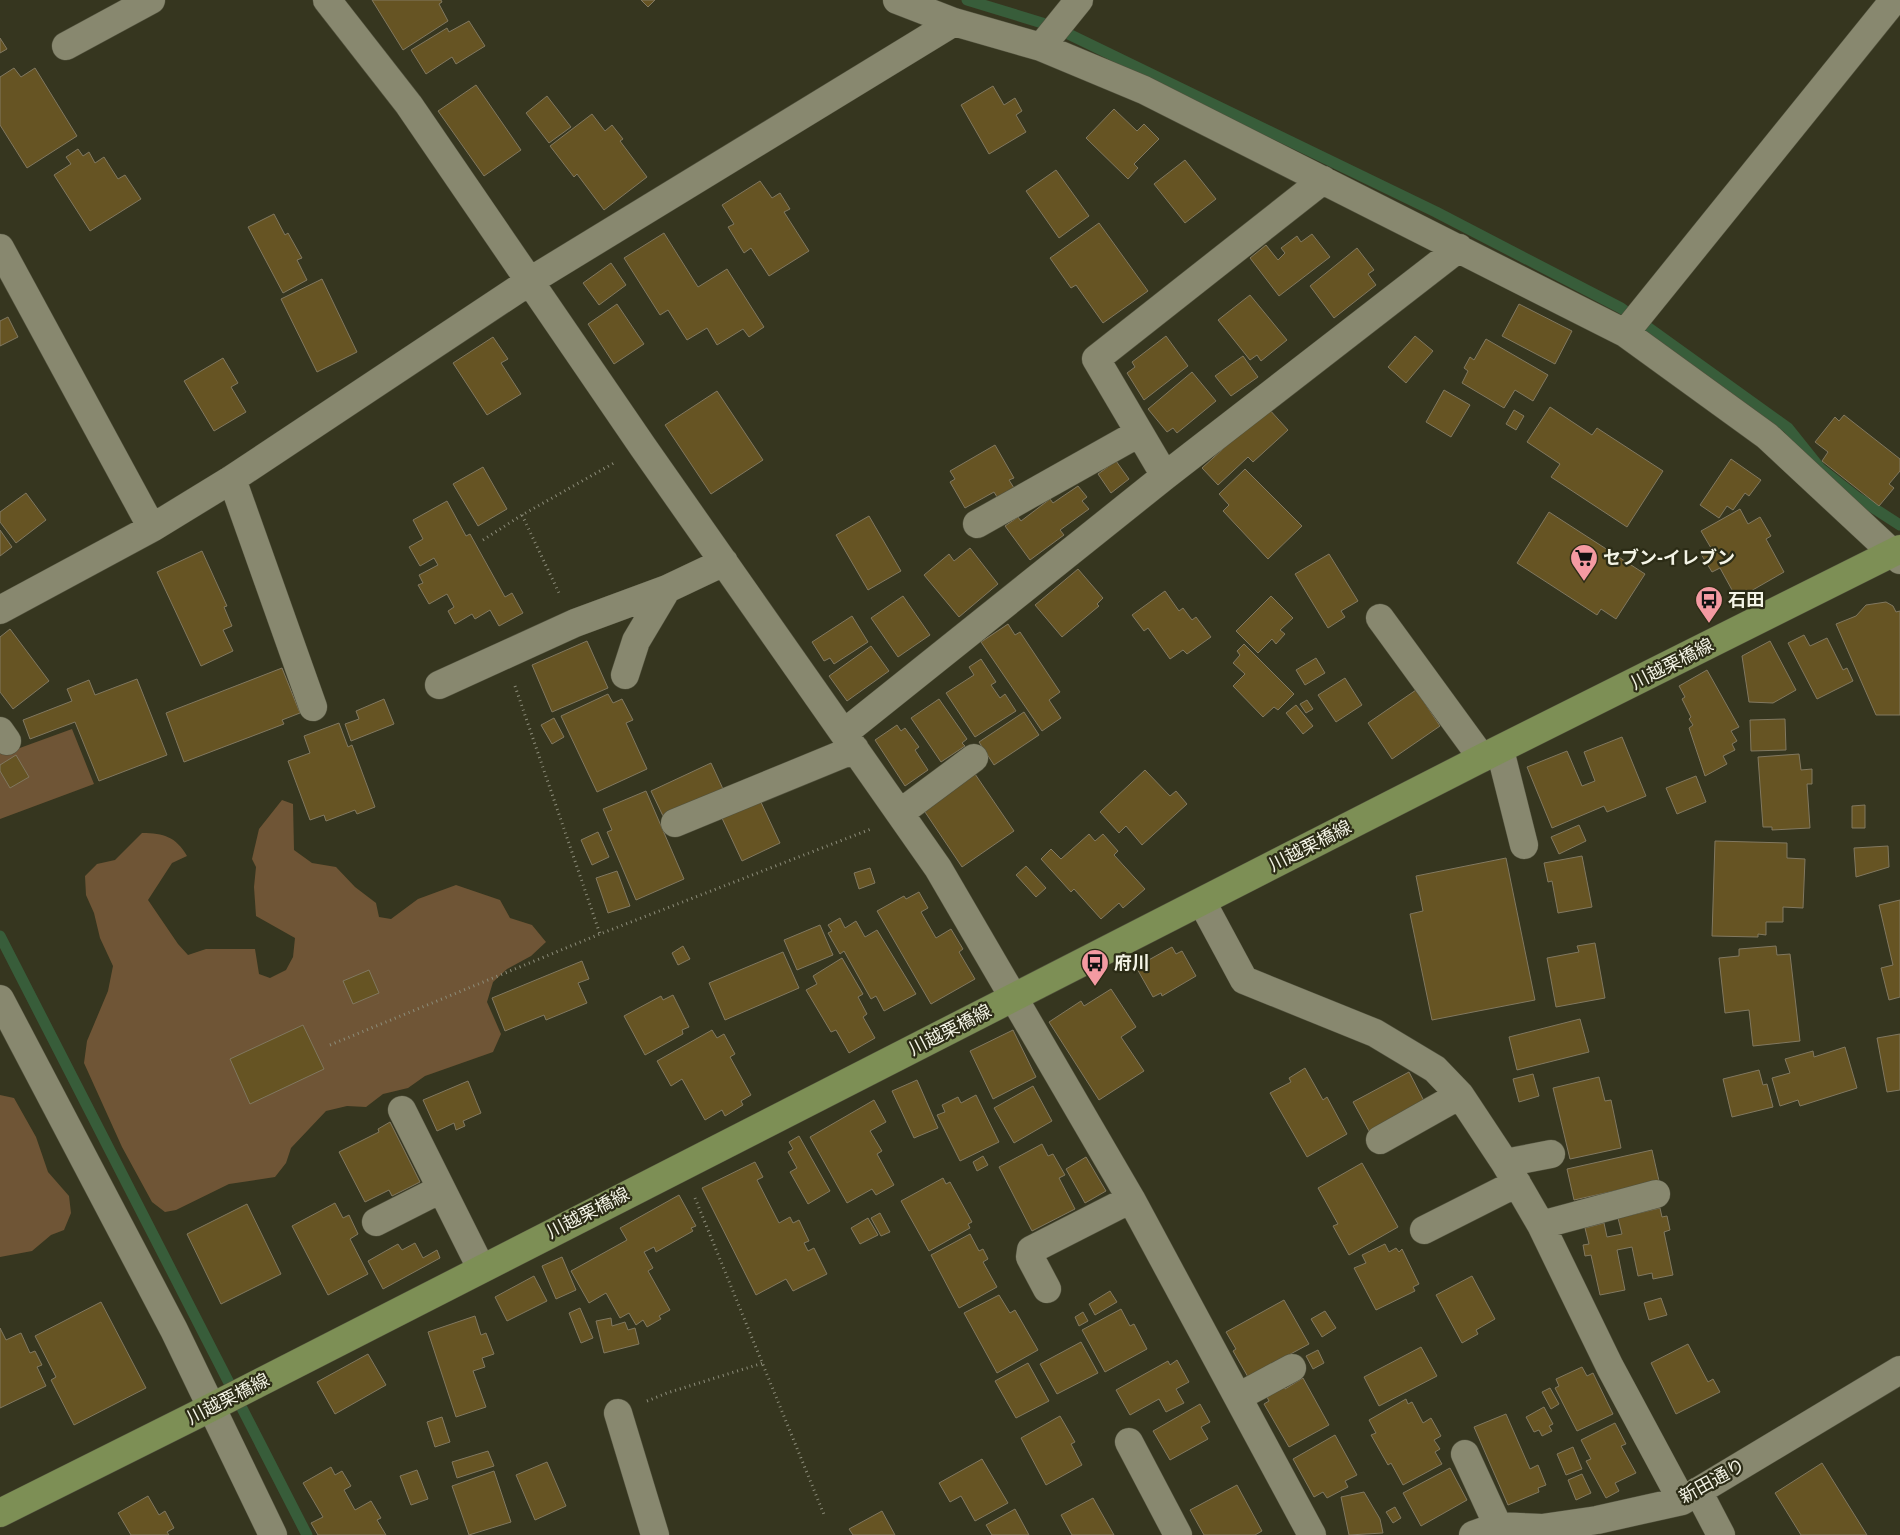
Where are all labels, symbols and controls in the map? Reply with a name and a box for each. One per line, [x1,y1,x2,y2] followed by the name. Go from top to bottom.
[1569,543,1599,582] supermarket icon: セブン-イレブン
[1603,548,1735,568] place label: セブン-イレブン
[1694,585,1724,624] bus stop icon: 石田
[1728,590,1764,610] place label: 石田
[1627,635,1717,693] street label: 川越栗橋線
[1265,817,1355,875] street label: 川越栗橋線
[1080,948,1110,987] bus stop icon: 府川
[1114,953,1150,973] place label: 府川
[905,1001,995,1059] street label: 川越栗橋線
[543,1184,633,1242] street label: 川越栗橋線
[183,1370,273,1428] street label: 川越栗橋線
[1676,1455,1748,1507] street label: 新田通り

